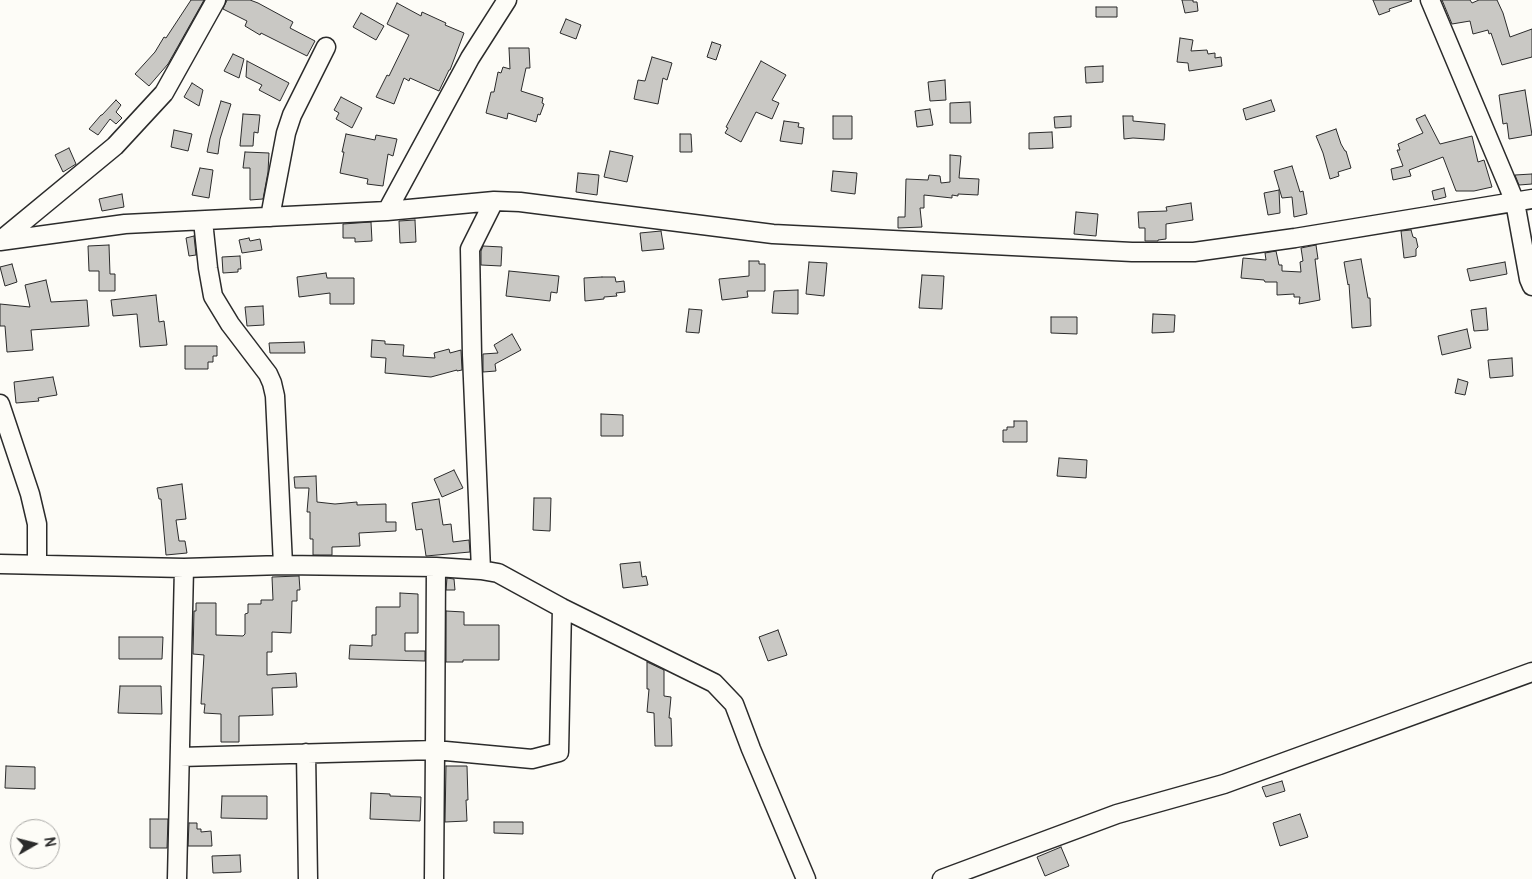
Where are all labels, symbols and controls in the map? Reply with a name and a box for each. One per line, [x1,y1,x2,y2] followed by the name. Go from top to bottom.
[10,819,60,869] north arrow
[40,836,58,848] text: N

